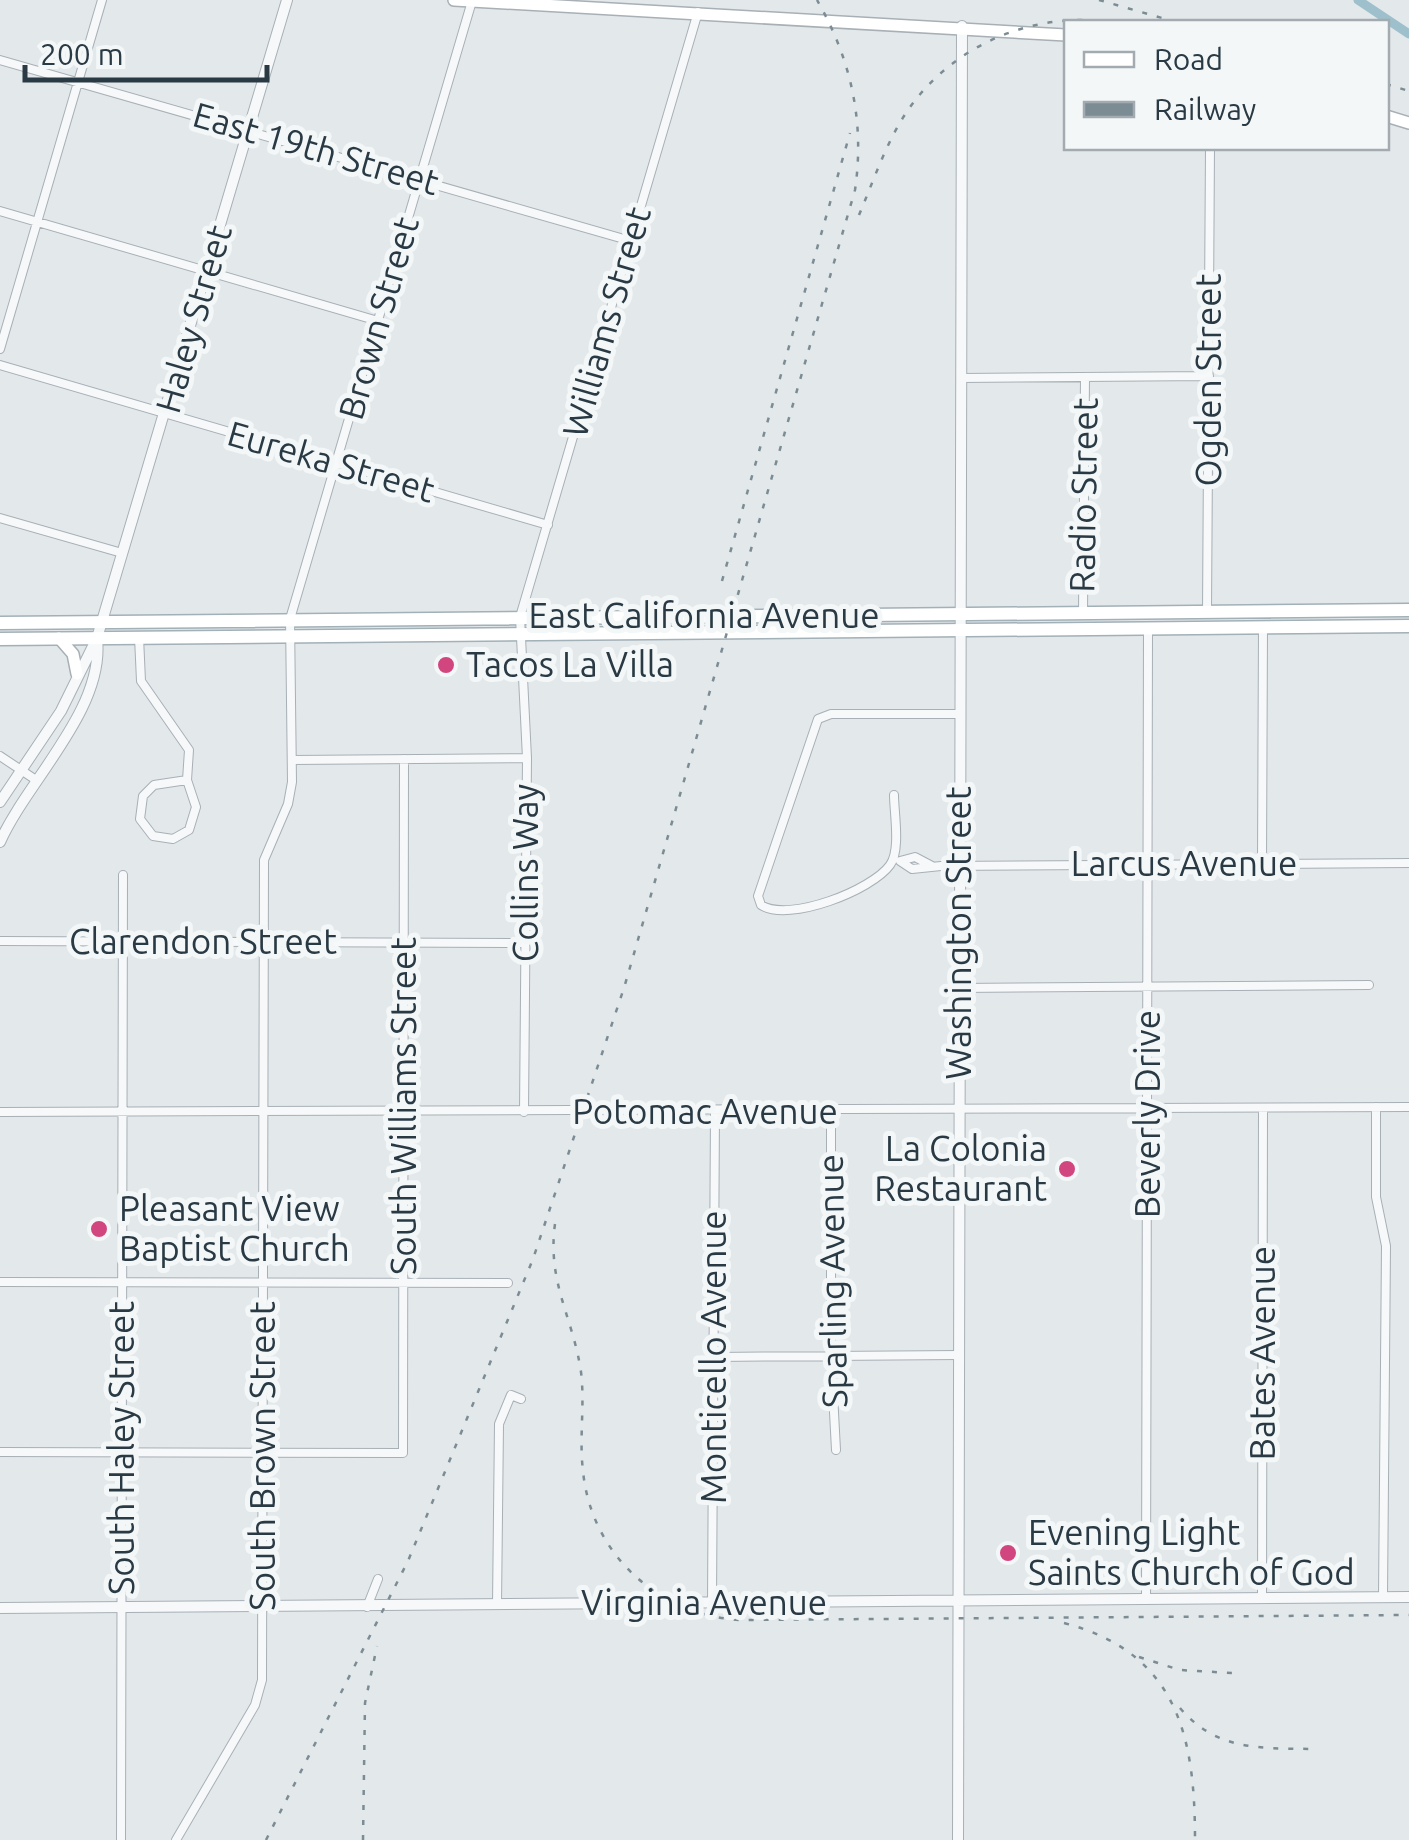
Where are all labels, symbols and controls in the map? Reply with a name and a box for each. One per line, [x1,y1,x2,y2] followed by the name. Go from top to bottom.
[25,20,268,82] scale bar
[1064,20,1389,150] legend
[40,37,124,71] text: 200 m
[1154,42,1223,76] text: Road
[1154,92,1256,126] text: Railway
[189,94,444,202] street label: East 19th Street
[554,202,658,441] street label: Williams Street
[330,212,426,424] street label: Brown Street
[147,220,239,417] street label: Haley Street
[1188,273,1228,486] street label: Ogden Street
[1061,397,1105,593] street label: Radio Street
[223,412,440,510] street label: Eureka Street
[528,595,880,635] street label: East California Avenue
[466,644,674,684] place label: Tacos La Villa
[435,654,457,676] marker: Tacos La Villa
[505,784,545,962] street label: Collins Way
[938,786,978,1080] street label: Washington Street
[1071,843,1297,883] street label: Larcus Avenue
[69,921,337,961] street label: Clarendon Street
[383,937,423,1275] street label: South Williams Street
[1127,1010,1167,1218] street label: Beverly Drive
[572,1091,838,1131] street label: Potomac Avenue
[874,1128,1047,1208] place label: La Colonia Restaurant
[810,1154,854,1408] street label: Sparling Avenue
[1056,1158,1078,1180] marker: La Colonia Restaurant
[119,1188,350,1268] place label: Pleasant View Baptist Church
[693,1210,733,1504] street label: Monticello Avenue
[88,1218,110,1240] marker: Pleasant View Baptist Church
[1242,1246,1282,1460] street label: Bates Avenue
[101,1301,141,1595] street label: South Haley Street
[242,1301,282,1611] street label: South Brown Street
[1028,1512,1355,1592] place label: Evening Light Saints Church of God
[997,1542,1019,1564] marker: Evening Light Saints Church of God
[581,1582,827,1622] street label: Virginia Avenue

